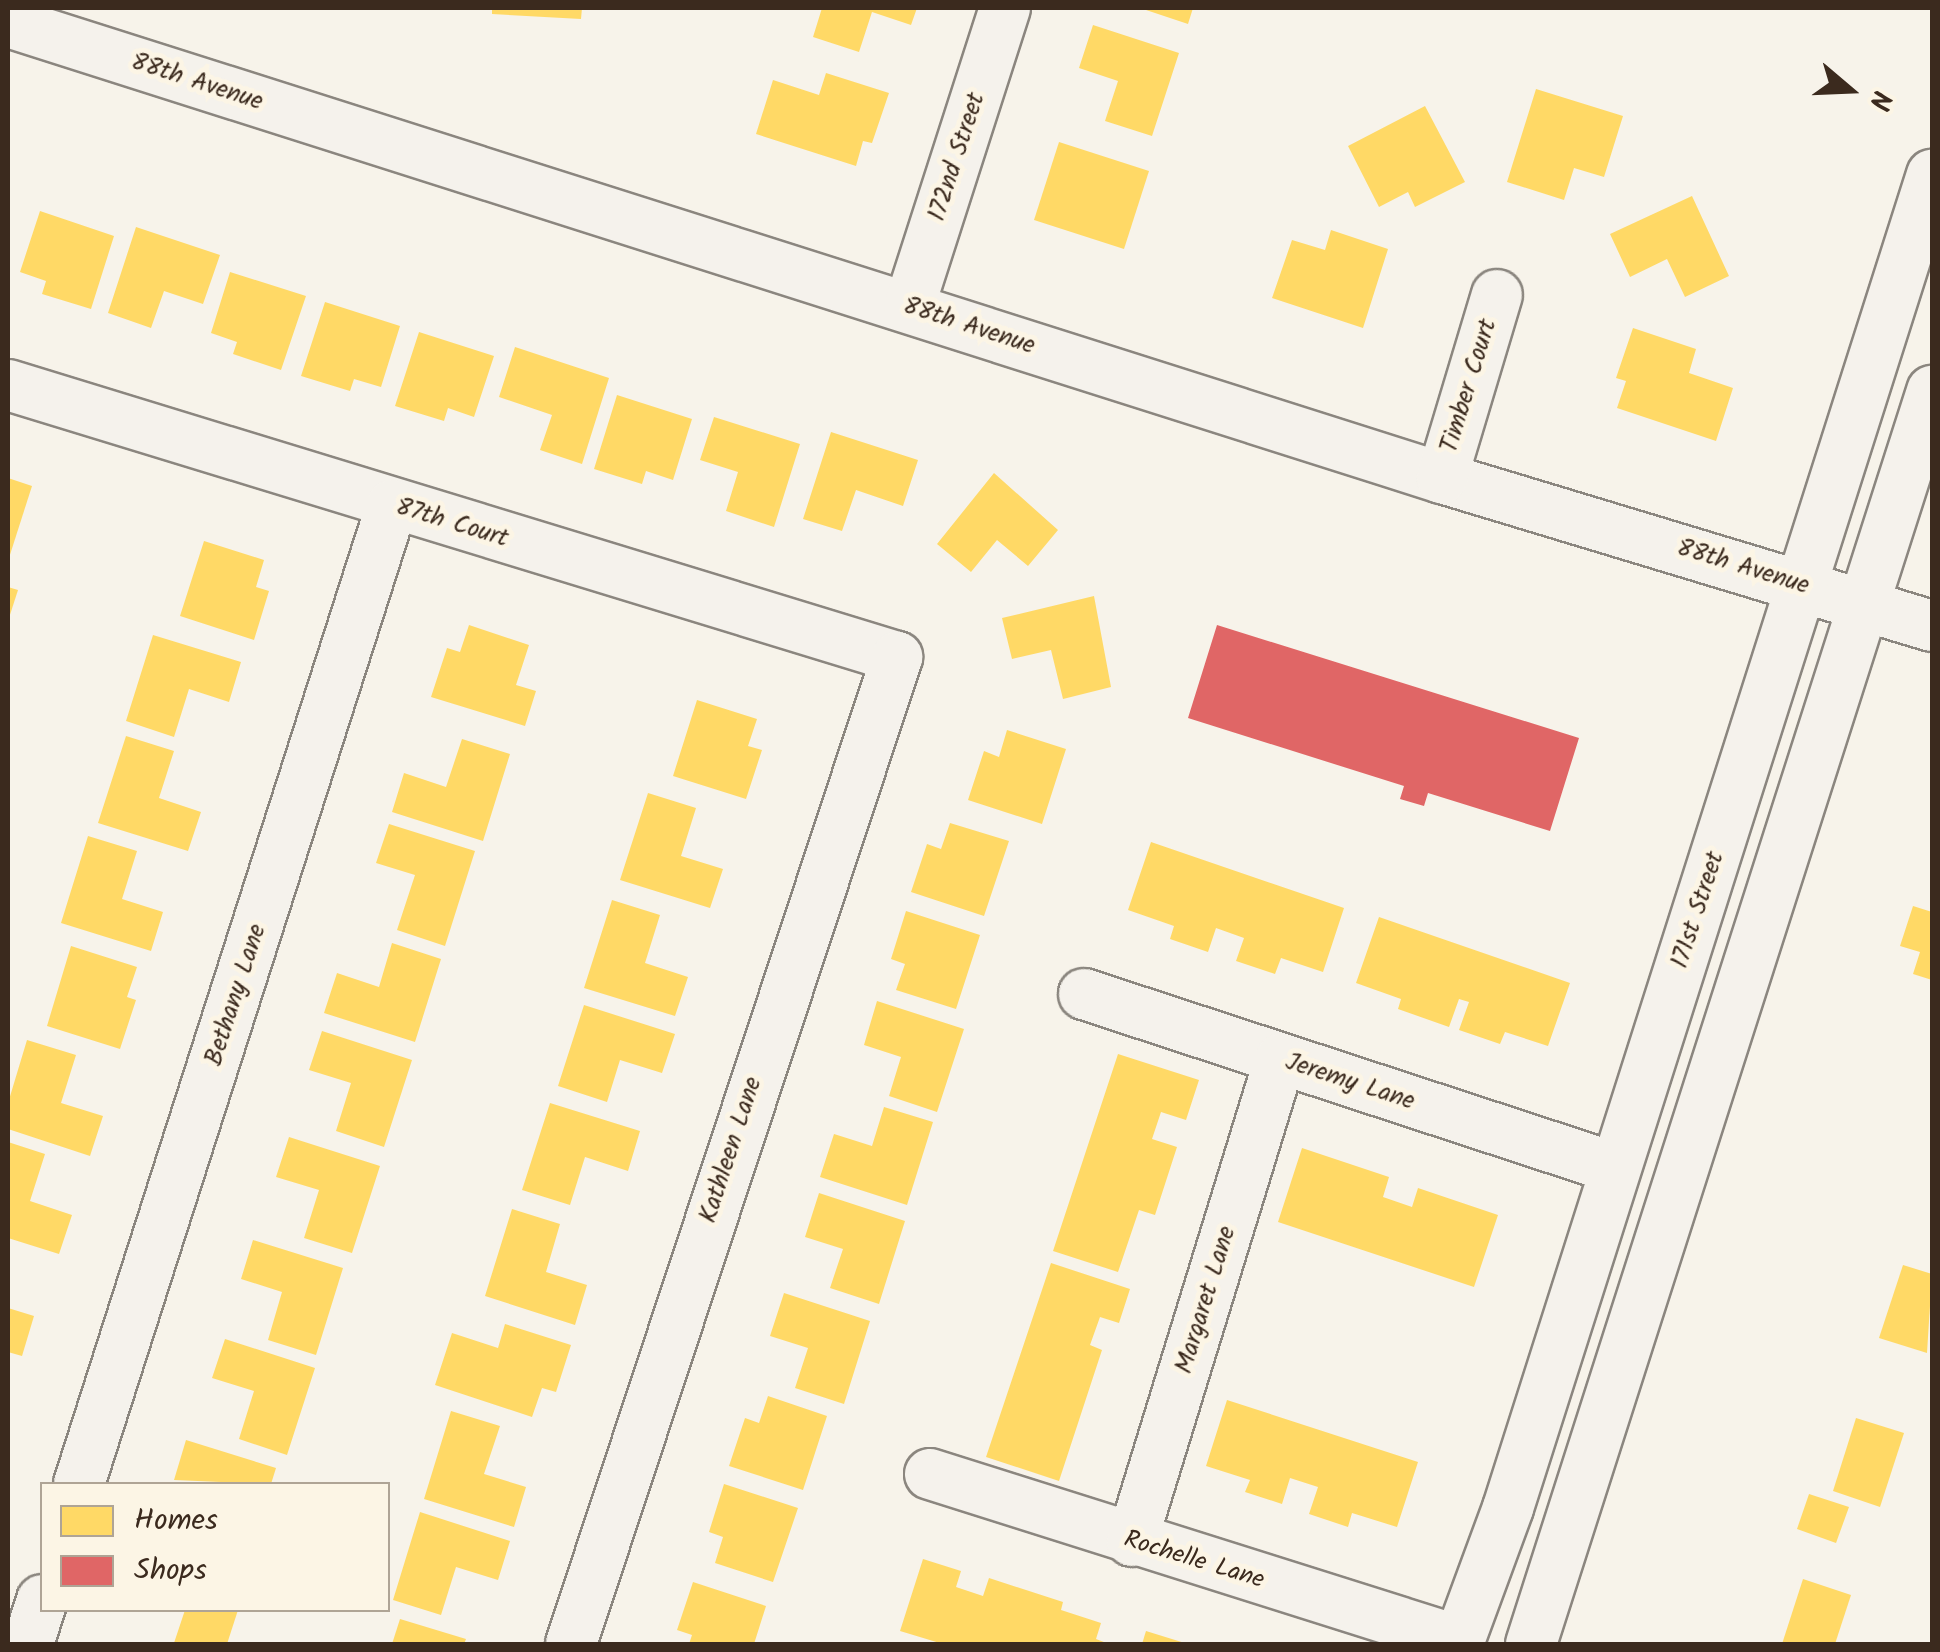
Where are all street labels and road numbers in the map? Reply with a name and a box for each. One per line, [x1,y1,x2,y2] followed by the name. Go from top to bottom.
[127,47,267,117] street label: 88th Avenue
[922,89,992,225] street label: 172nd Street
[899,291,1039,361] street label: 88th Avenue
[1434,316,1504,456] street label: Timber Court
[392,492,512,554] street label: 87th Court
[1673,533,1813,601] street label: 88th Avenue
[1665,848,1731,972] street label: 171st Street
[199,920,273,1070] street label: Bethany Lane
[1282,1047,1418,1117] street label: Jeremy Lane
[693,1073,769,1227] street label: Kathleen Lane
[1169,1223,1243,1377] street label: Margaret Lane
[1120,1524,1268,1596] street label: Rochelle Lane

